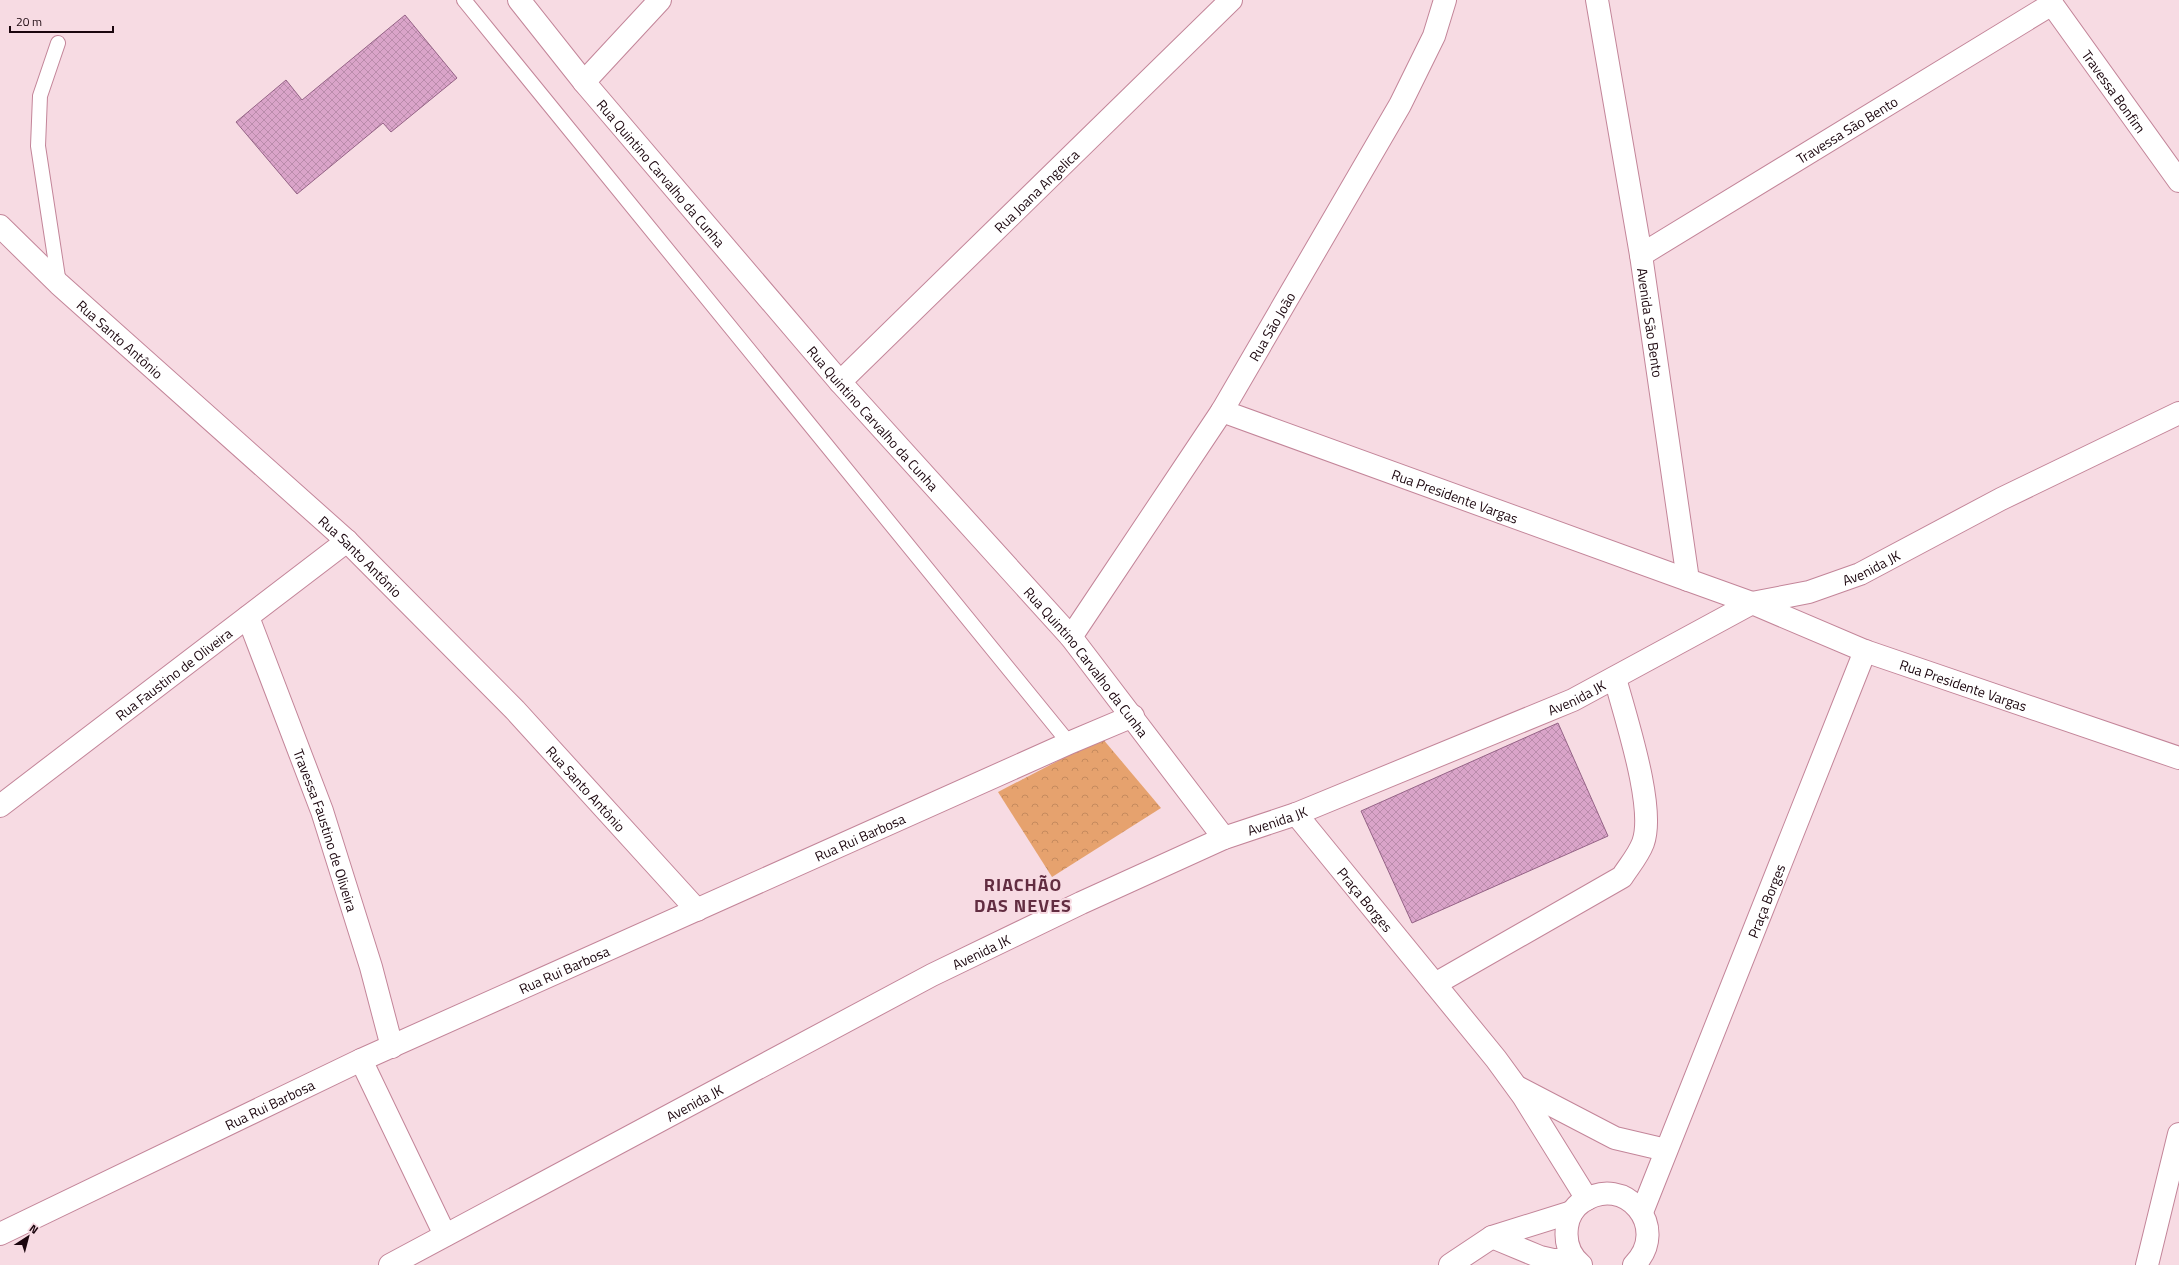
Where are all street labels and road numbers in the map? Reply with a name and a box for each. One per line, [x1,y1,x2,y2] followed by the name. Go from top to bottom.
[2077,45,2151,137] street label: Travessa Bonfim
[1792,90,1901,168] street label: Travessa São Bento
[592,94,731,251] street label: Rua Quintino Carvalho da Cunha
[989,144,1083,237] street label: Rua Joana Angelica
[1632,266,1669,379] street label: Avenida São Bento
[1243,288,1300,365] street label: Rua São João
[72,294,168,383] street label: Rua Santo Antônio
[803,341,944,495] street label: Rua Quintino Carvalho da Cunha
[1389,463,1521,528] street label: Rua Presidente Vargas
[314,510,407,602] street label: Rua Santo Antônio
[1839,544,1903,590] street label: Avenida JK
[1019,582,1154,741] street label: Rua Quintino Carvalho da Cunha
[111,622,236,725] street label: Rua Faustino de Oliveira
[1897,653,2030,716] street label: Rua Presidente Vargas
[1544,674,1609,720] street label: Avenida JK
[542,741,631,836] street label: Rua Santo Antônio
[289,746,363,914] street label: Travessa Faustino de Oliveira
[1244,800,1310,840] street label: Avenida JK
[811,807,908,866] street label: Rua Rui Barbosa
[1742,861,1790,941] street label: Praça Borges
[1333,862,1398,936] street label: Praça Borges
[948,928,1013,974] street label: Avenida JK
[515,940,612,999] street label: Rua Rui Barbosa
[221,1074,318,1135] street label: Rua Rui Barbosa
[662,1078,726,1126] street label: Avenida JK

